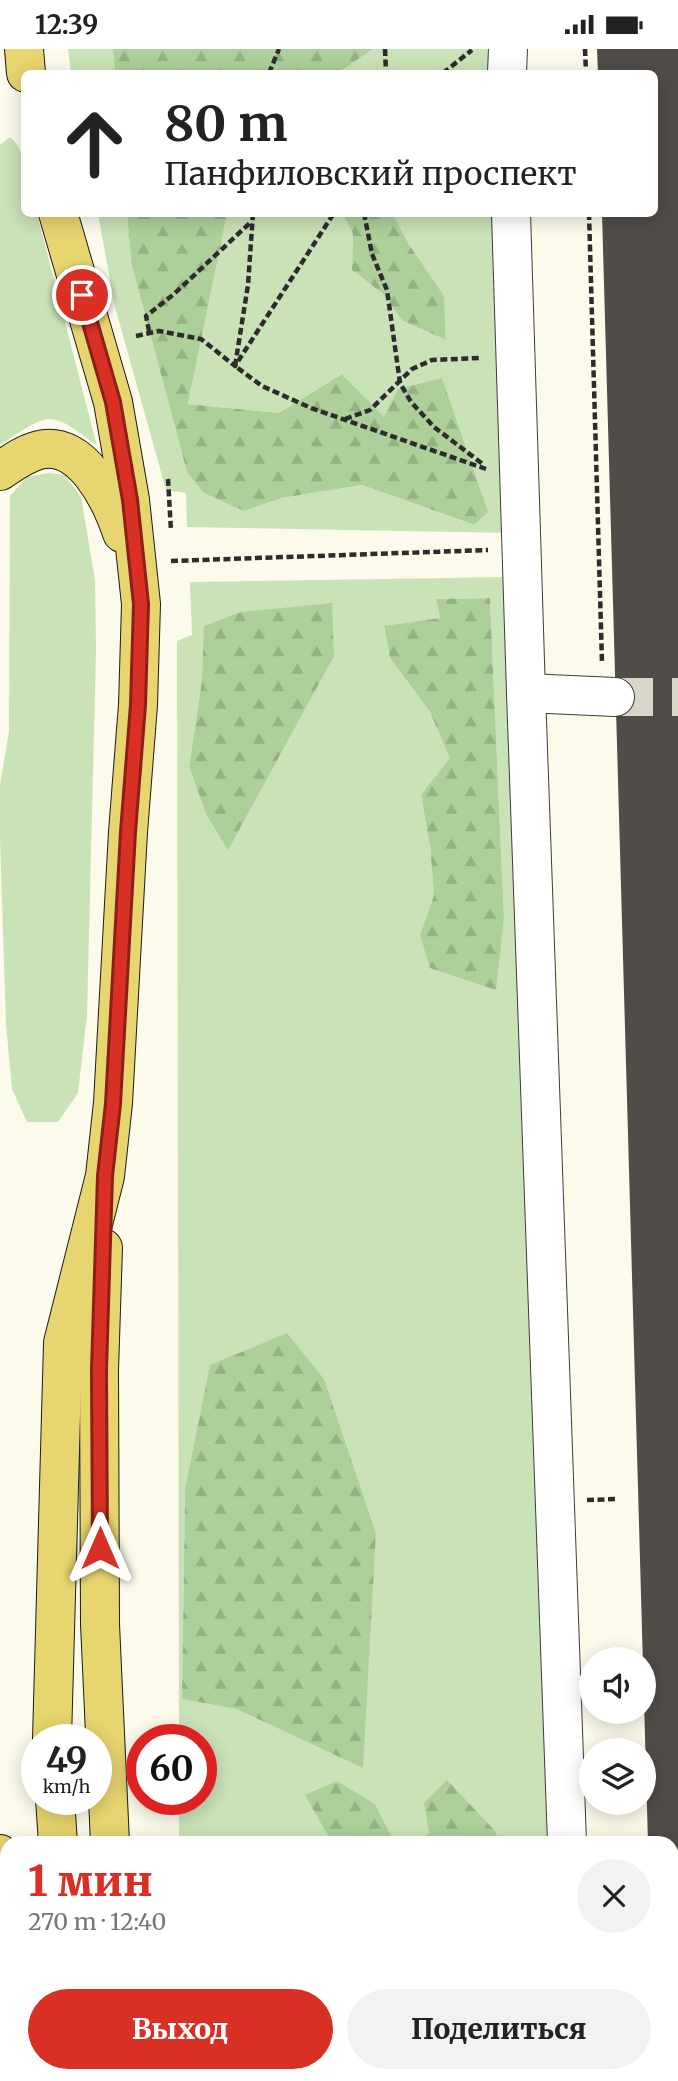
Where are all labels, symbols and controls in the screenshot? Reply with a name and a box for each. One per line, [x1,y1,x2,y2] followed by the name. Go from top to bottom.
[35,8,98,41] text: 12:39
[164,93,287,154] text: 80 m
[49,98,140,189] icon: ahead
[164,154,577,194] text: Панфиловский проспект
[52,265,112,325] pin
[63,276,101,314] icon: arrive
[63,1511,137,1585] position arrow
[579,1647,656,1815] map controls
[579,1647,656,1724] button: sound
[126,1724,217,1815] speed limit sign: 60
[46,1738,87,1782] text: 49
[579,1738,656,1815] button: layers
[43,1775,90,1798] text: km/h
[28,1855,153,1907] text: 1 мин
[577,1859,651,1933] button: close
[28,1907,166,1936] text: 270 m · 12:40
[28,1989,333,2069] button: Выход
[347,1989,651,2069] button: Поделиться

